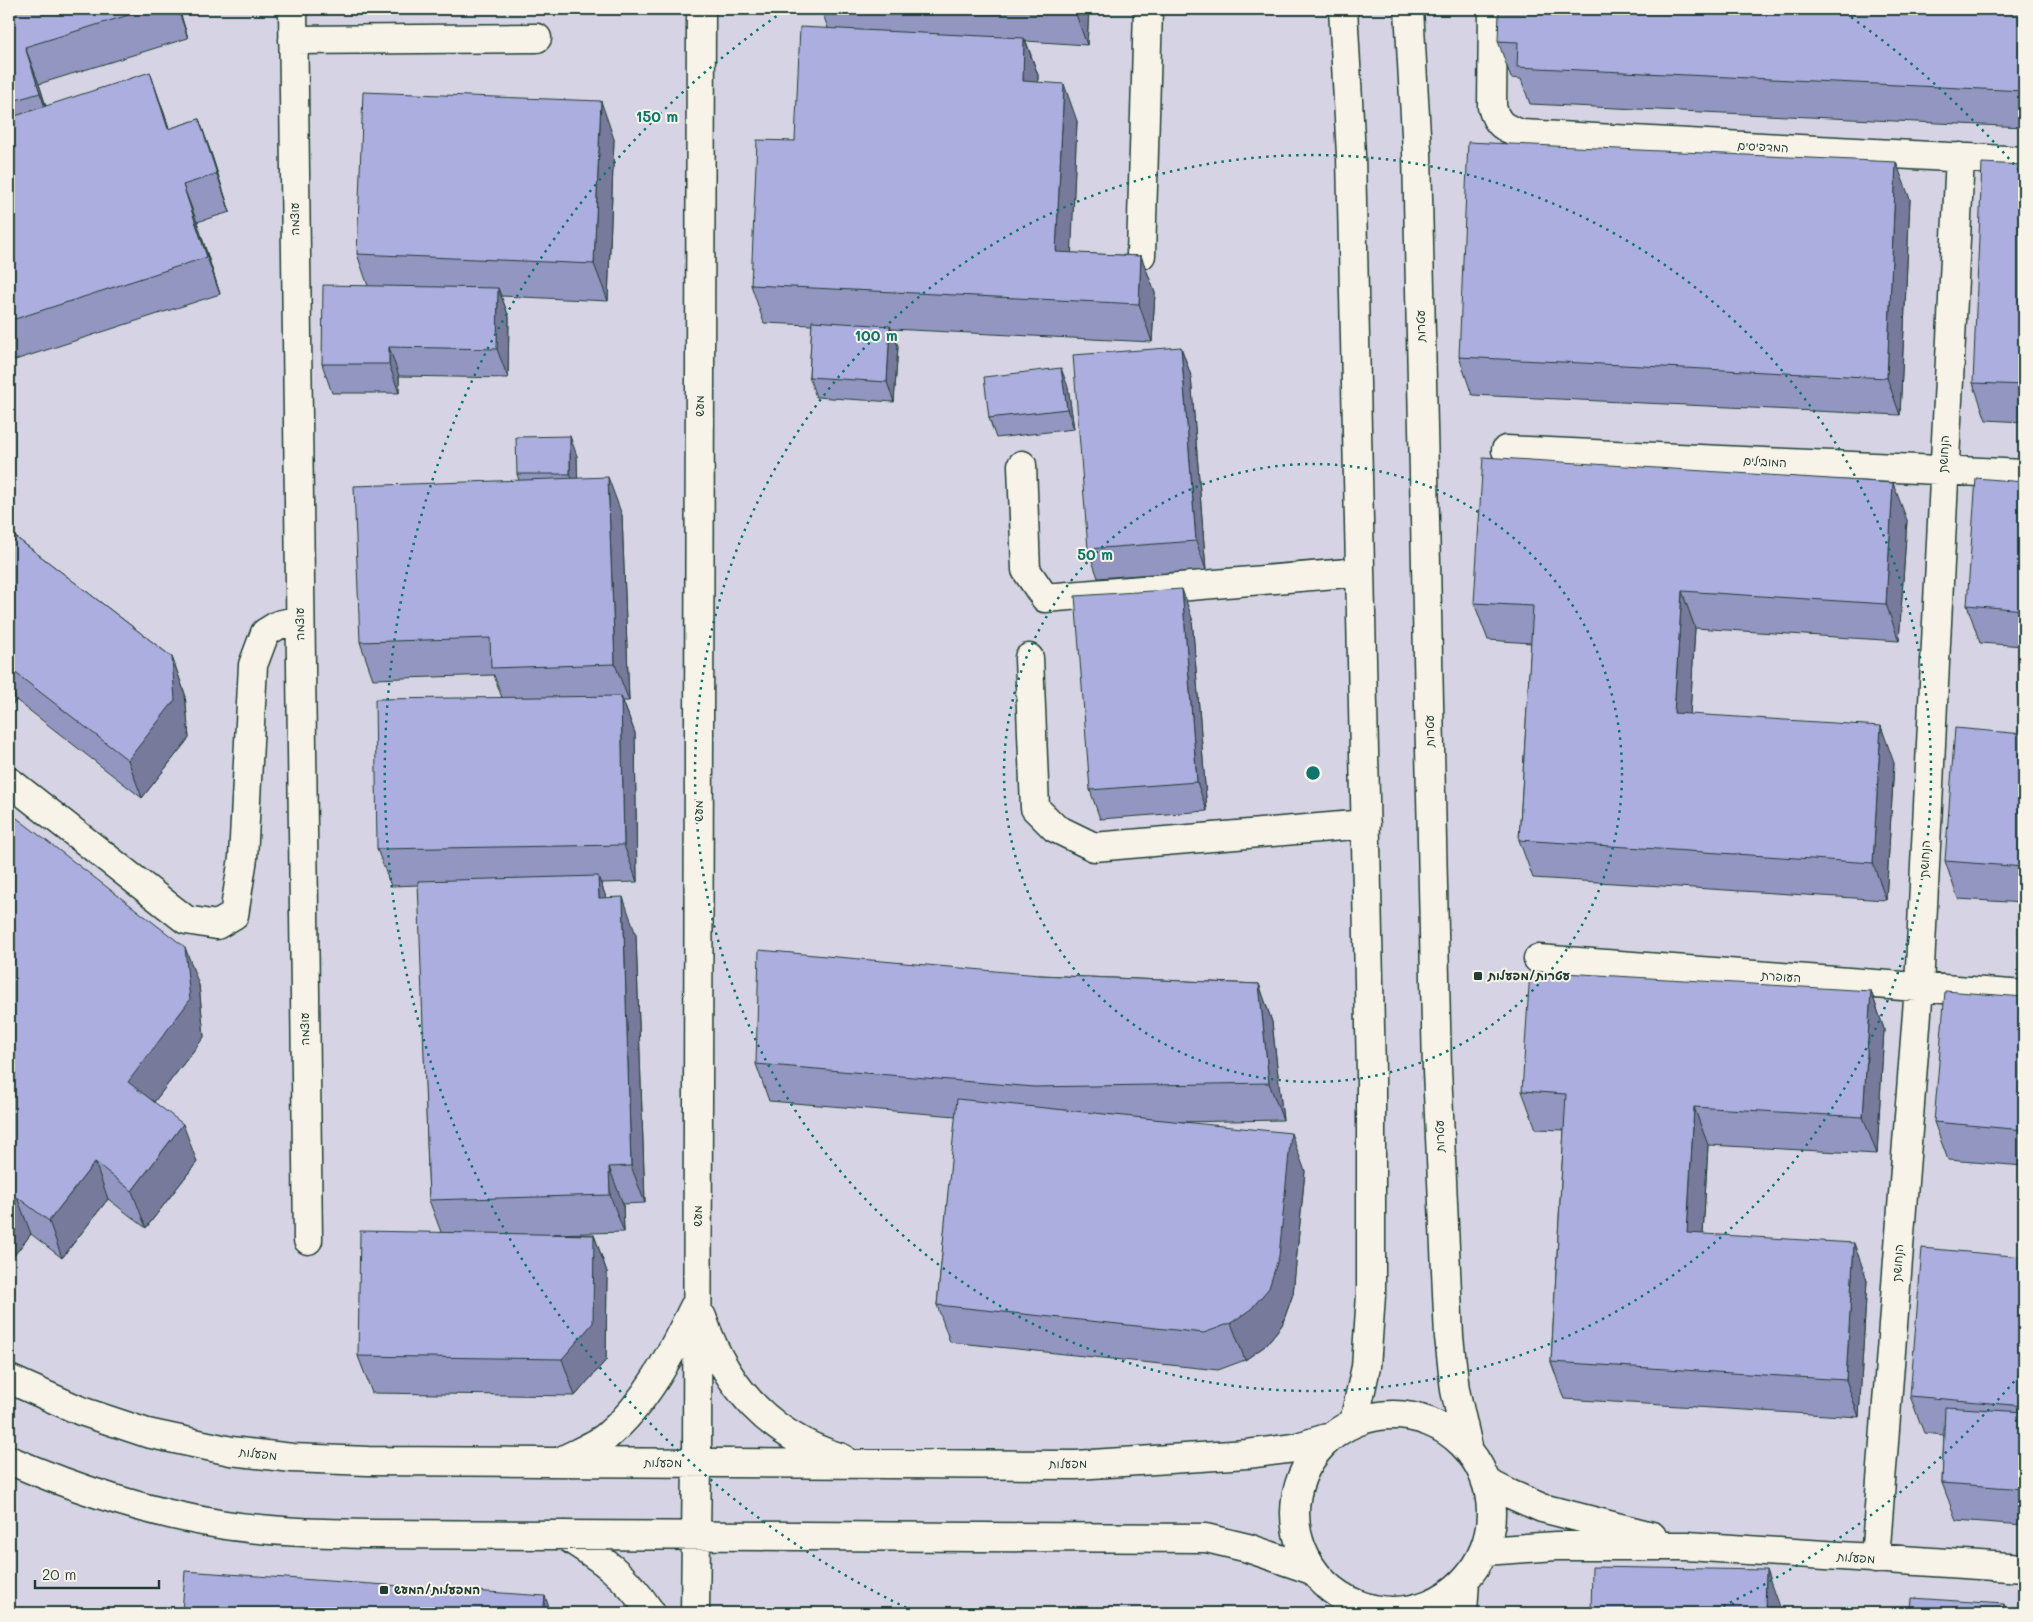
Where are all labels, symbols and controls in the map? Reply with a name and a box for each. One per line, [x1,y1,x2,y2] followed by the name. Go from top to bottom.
[636,106,678,126] text: 150 m
[1737,137,1789,155] street label: המדפיסים
[286,202,302,236] street label: עוצמה
[1412,310,1428,343] street label: עטרות
[854,325,898,345] text: 100 m
[691,395,707,417] street label: מעש
[1934,435,1952,473] street label: הנחושת
[1743,452,1787,470] street label: המובילים
[1077,544,1113,564] text: 50 m
[291,607,307,641] street label: עוצמה
[1421,715,1437,748] street label: עטרות
[1304,764,1322,782] centre of rings
[690,800,706,822] street label: מעש
[1915,840,1933,878] street label: הנחושת
[1487,967,1570,983] place label: עטרות/מפעלות
[1760,967,1802,985] street label: העופרת
[1472,970,1484,982] marker: עטרות/מפעלות
[296,1012,312,1046] street label: עוצמה
[1430,1120,1448,1153] street label: עטרות
[689,1205,705,1227] street label: מעש
[1888,1244,1906,1282] street label: הנחושת
[237,1443,278,1463] street label: מפעלות
[643,1454,682,1470] street label: מפעלות
[1048,1455,1087,1471] street label: מפעלות
[1835,1548,1876,1566] street label: מפעלות
[35,1557,159,1589] scale bar
[42,1564,76,1584] text: 20 m
[394,1581,480,1597] place label: המפעלות/המעש
[378,1584,390,1596] marker: המפעלות/המעש

